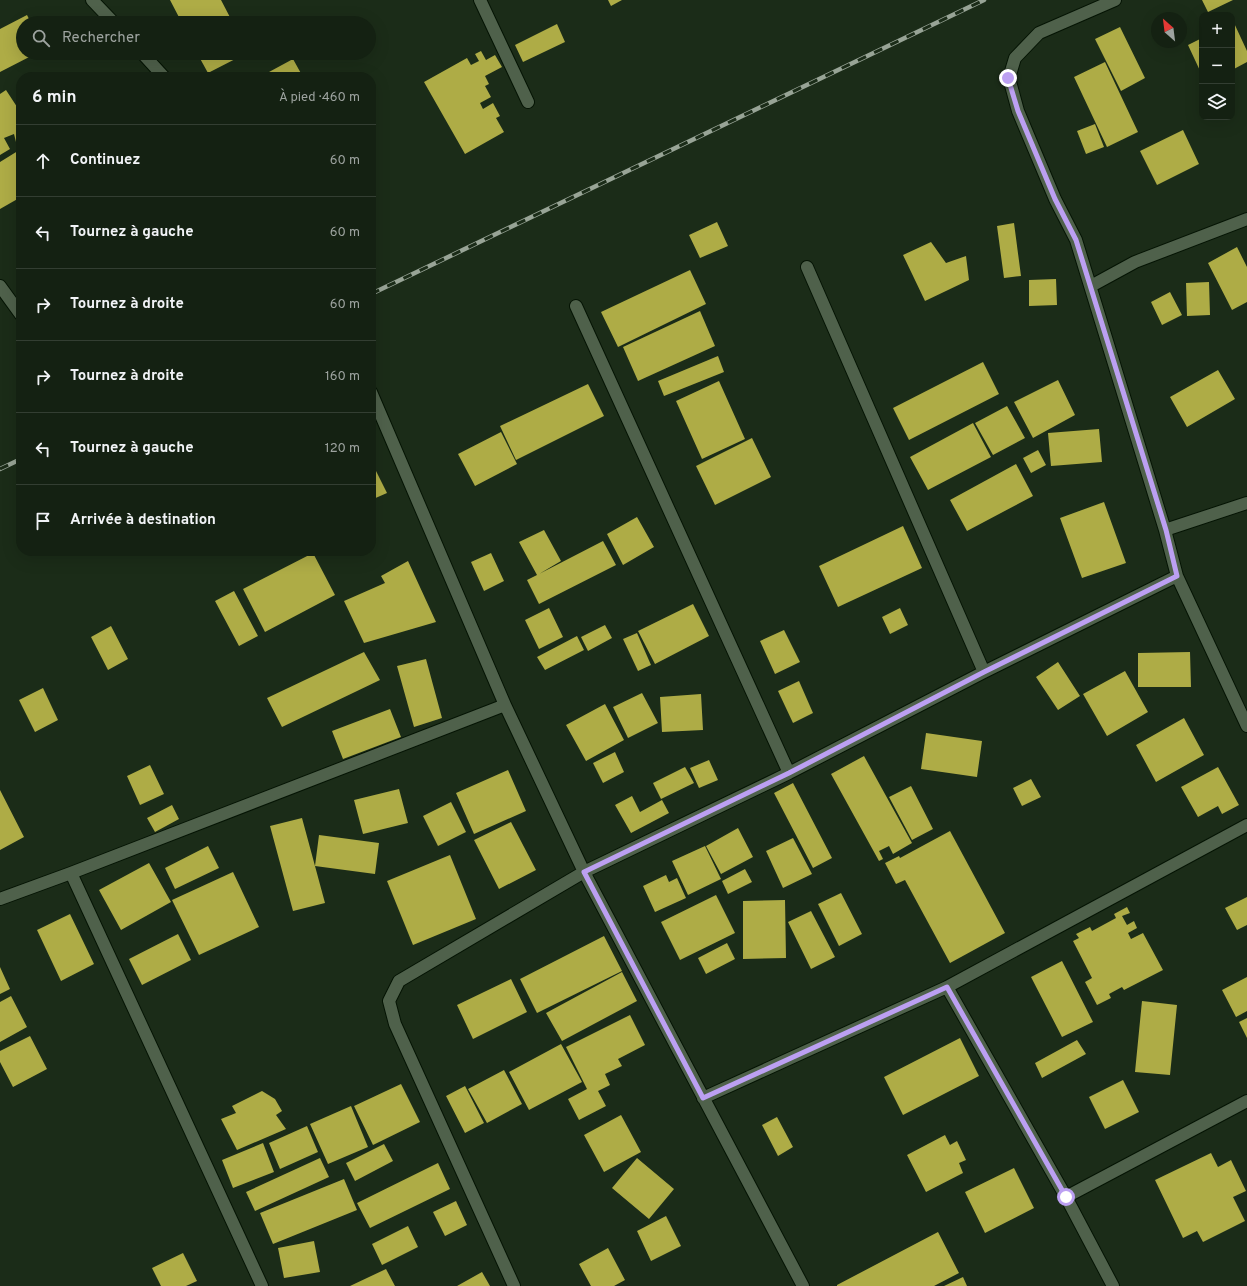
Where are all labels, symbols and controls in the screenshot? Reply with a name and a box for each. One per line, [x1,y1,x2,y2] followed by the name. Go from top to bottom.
[1151,12,1187,48] north arrow
[1199,12,1235,120] map controls
[1199,12,1235,48] button: +
[16,16,376,60] search box
[30,27,52,49] icon: search
[62,29,140,48] text: Rechercher
[1199,48,1235,84] button: −
[999,69,1017,87] route end
[1199,84,1235,120] button: layers
[32,87,76,109] text: 6 min
[279,90,360,106] text: À pied · 460 m
[32,150,54,172] icon: ahead
[70,151,140,170] text: Continuez
[330,153,360,169] text: 60 m
[32,222,54,244] icon: left
[70,223,194,242] text: Tournez à gauche
[330,225,360,241] text: 60 m
[32,294,54,316] icon: right
[70,295,184,314] text: Tournez à droite
[330,297,360,313] text: 60 m
[32,366,54,388] icon: right
[70,367,184,386] text: Tournez à droite
[325,369,360,385] text: 160 m
[32,438,54,460] icon: left
[70,439,194,458] text: Tournez à gauche
[325,441,360,457] text: 120 m
[32,510,54,532] icon: arrive
[70,511,216,530] text: Arrivée à destination
[1057,1188,1075,1206] route start

